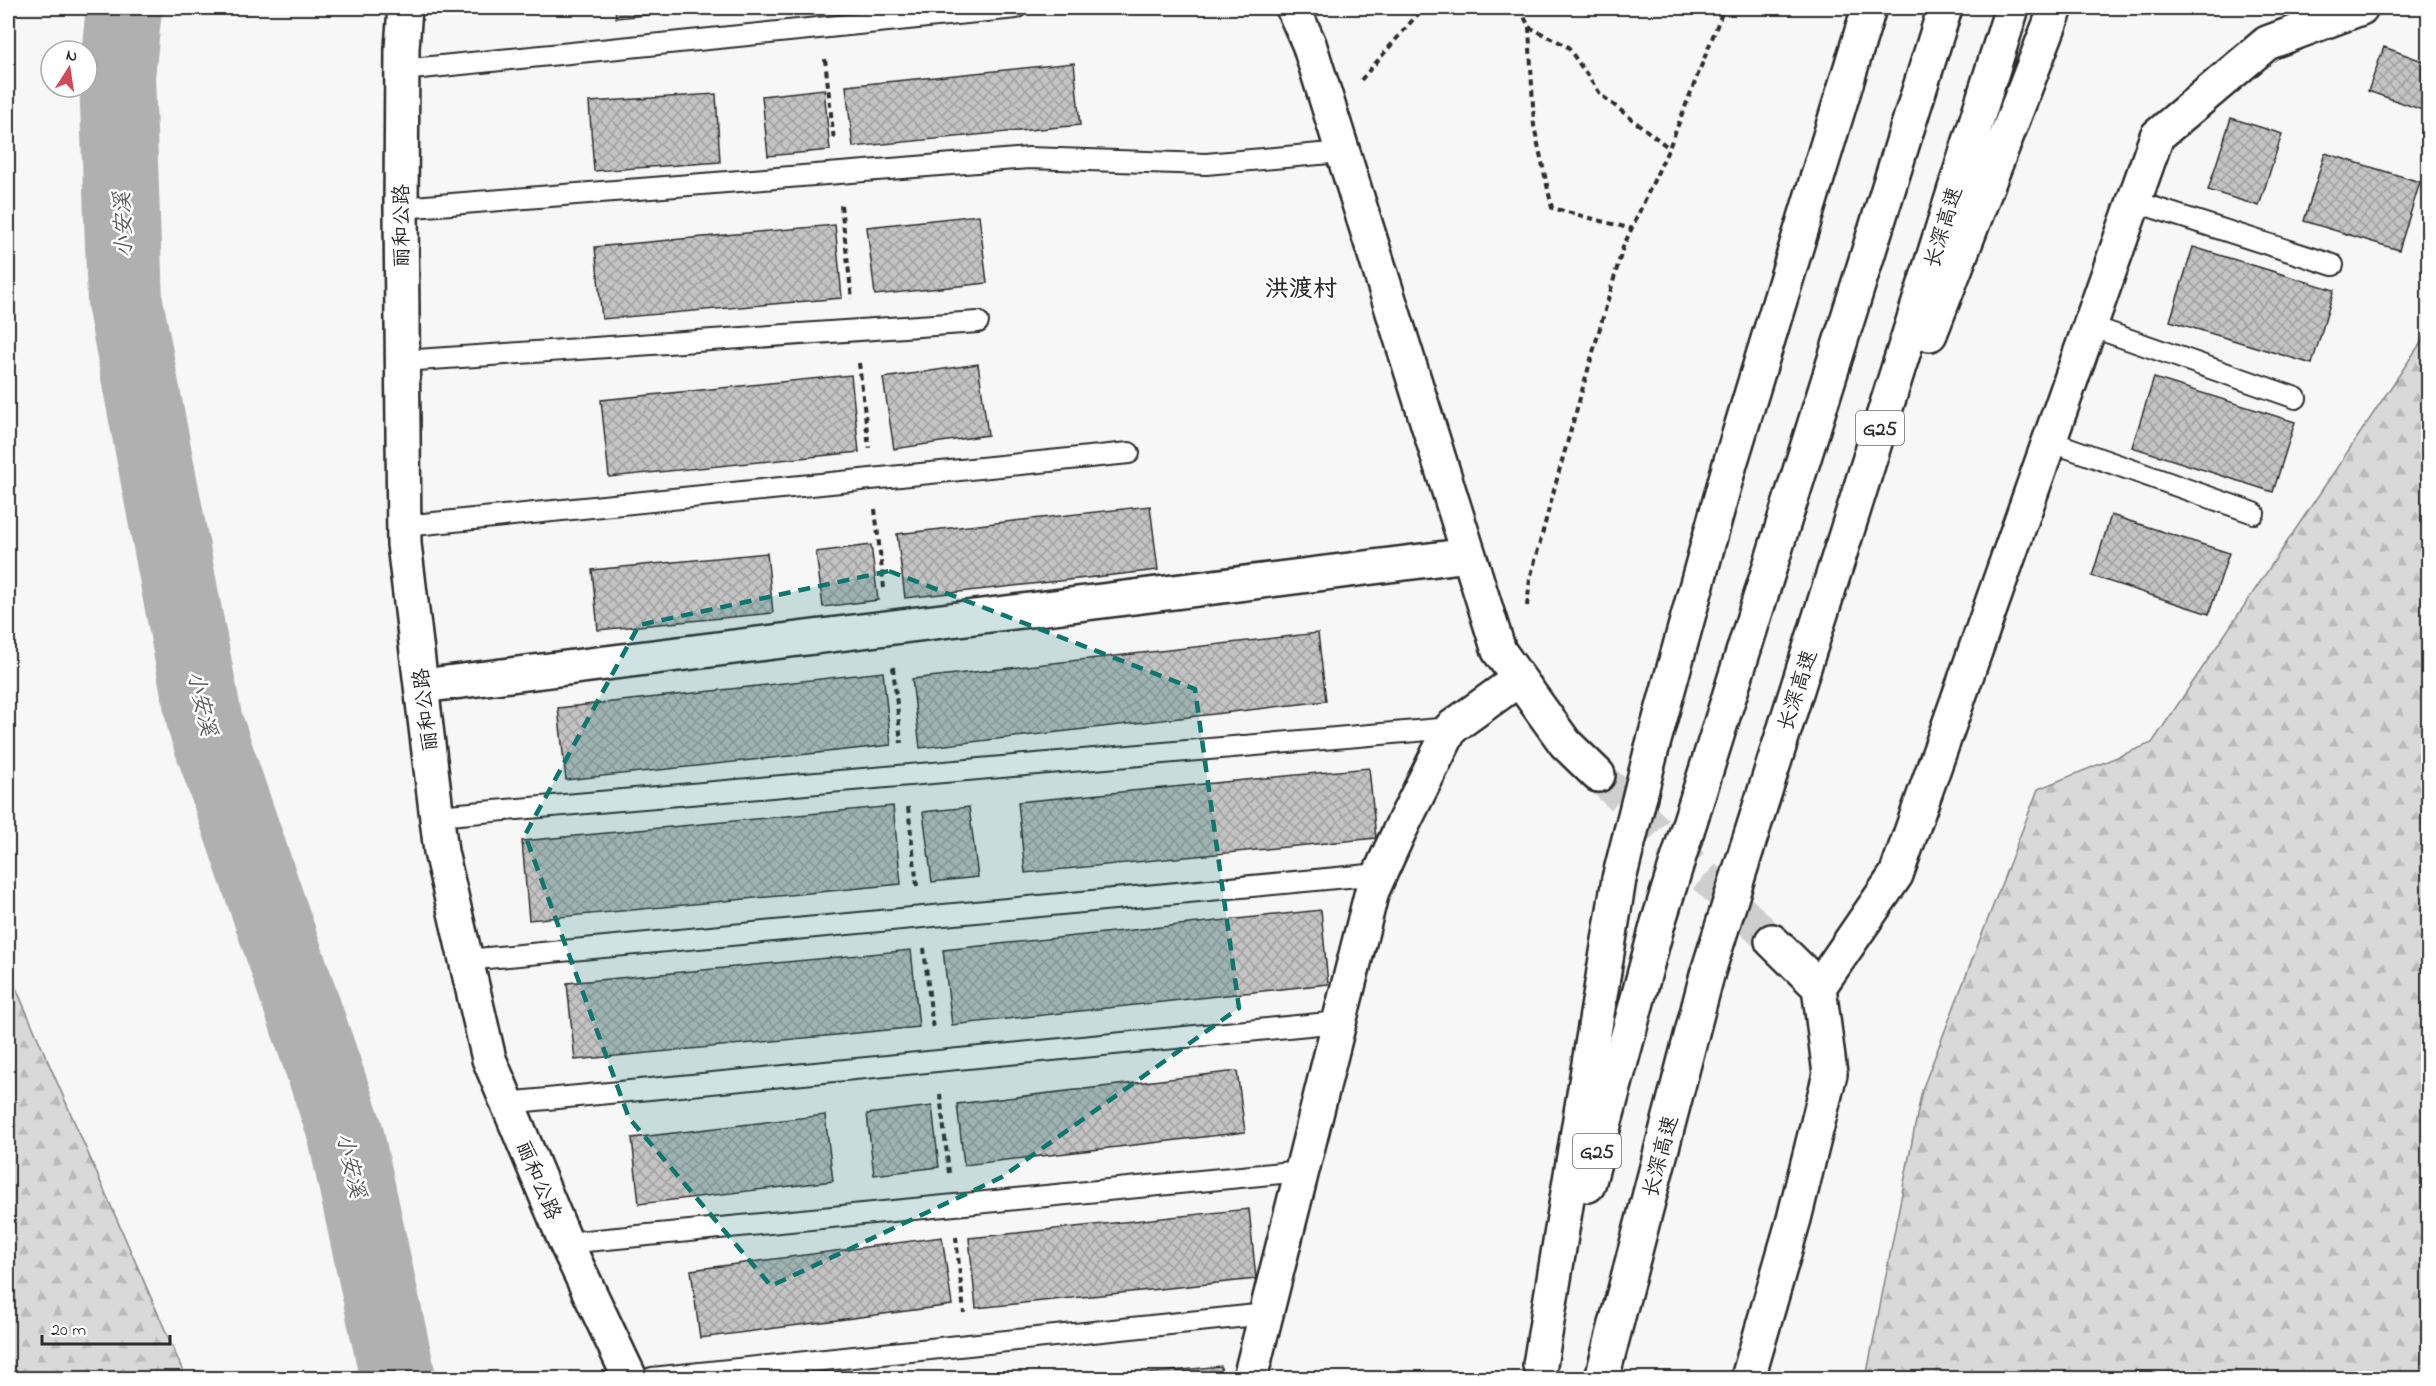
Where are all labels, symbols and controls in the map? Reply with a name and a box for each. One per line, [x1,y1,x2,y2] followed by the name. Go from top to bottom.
[39,39,99,99] north arrow
[64,43,80,69] text: N
[1918,183,1972,272] street label: 长深高速
[388,184,418,268] street label: 丽和公路
[108,190,142,258] water label: 小安溪
[1265,273,1337,308] district label: 洪渡村
[1856,411,1904,445] road number: G25
[1772,646,1826,735] street label: 长深高速
[407,666,447,753] street label: 丽和公路
[177,668,223,740] water label: 小安溪
[1637,1112,1687,1201] street label: 长深高速
[326,1130,372,1202] water label: 小安溪
[1573,1134,1621,1168] road number: G25
[507,1136,567,1225] street label: 丽和公路
[42,1308,170,1346] scale bar
[51,1318,86,1344] text: 20 m

